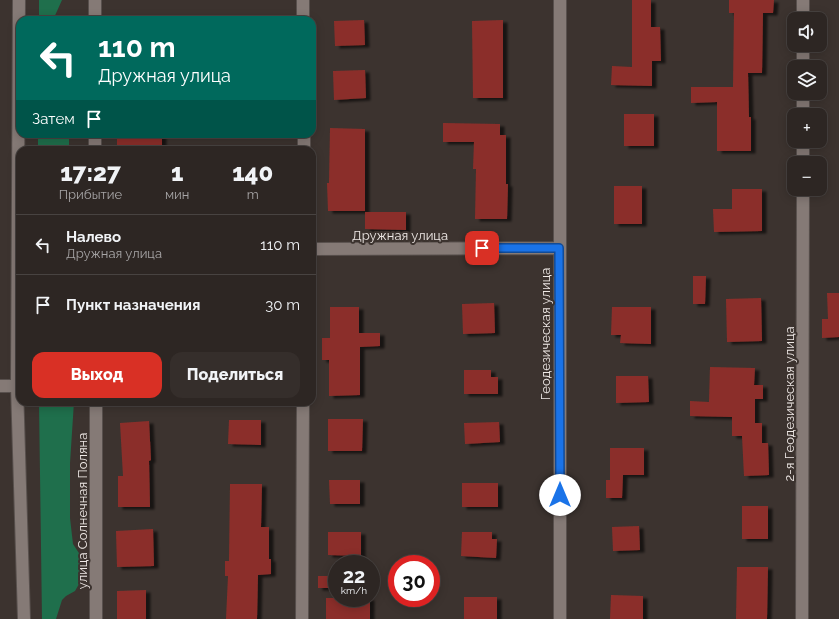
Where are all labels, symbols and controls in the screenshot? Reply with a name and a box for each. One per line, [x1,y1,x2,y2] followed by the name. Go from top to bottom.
[787,12,827,196] map controls
[787,12,827,52] button: sound
[98,31,176,64] text: 110 m
[32,32,84,84] icon: left
[787,60,827,100] button: layers
[98,65,231,86] text: Дружная улица
[83,108,105,130] icon: arrive
[787,108,827,148] button: +
[32,110,75,128] text: Затем
[787,156,827,196] button: −
[60,158,121,187] text: 17:27
[171,158,183,187] text: 1
[232,158,273,187] text: 140
[59,187,122,202] text: Прибытие
[165,187,189,202] text: мин
[247,187,259,202] text: m
[66,228,121,246] text: Налево
[352,228,448,243] street label: Дружная улица
[465,231,499,265] pin
[32,234,54,256] icon: left
[260,236,300,254] text: 110 m
[471,237,493,259] icon: arrive
[66,246,162,261] text: Дружная улица
[538,268,553,400] street label: Геодезическая улица
[32,294,54,316] icon: arrive
[66,296,200,314] text: Пункт назначения
[265,296,300,314] text: 30 m
[782,326,797,482] street label: 2-я Геодезическая улица
[32,352,162,398] button: Выход
[170,352,300,398] button: Поделиться
[75,433,90,589] street label: улица Солнечная Поляна
[539,474,581,516] position arrow
[388,555,440,607] speed limit sign: 30
[343,564,365,588] text: 22
[341,585,367,596] text: km/h

